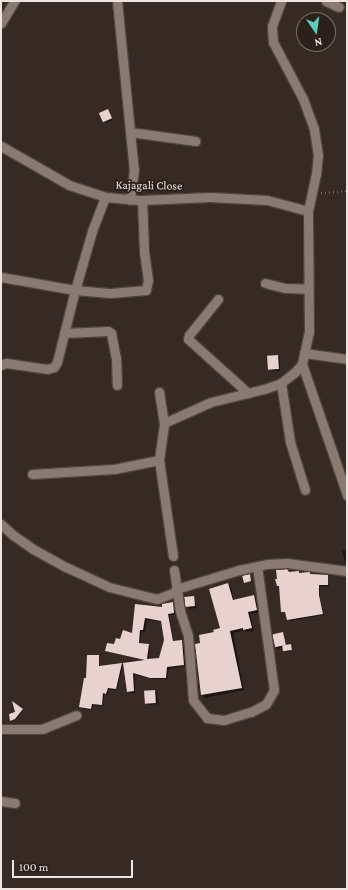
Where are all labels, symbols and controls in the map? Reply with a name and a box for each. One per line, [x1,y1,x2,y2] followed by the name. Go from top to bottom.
[296,12,336,52] north arrow
[313,36,323,49] text: N
[115,178,183,194] street label: Kajagali Close
[14,852,135,878] scale bar
[19,860,48,874] text: 100 m

